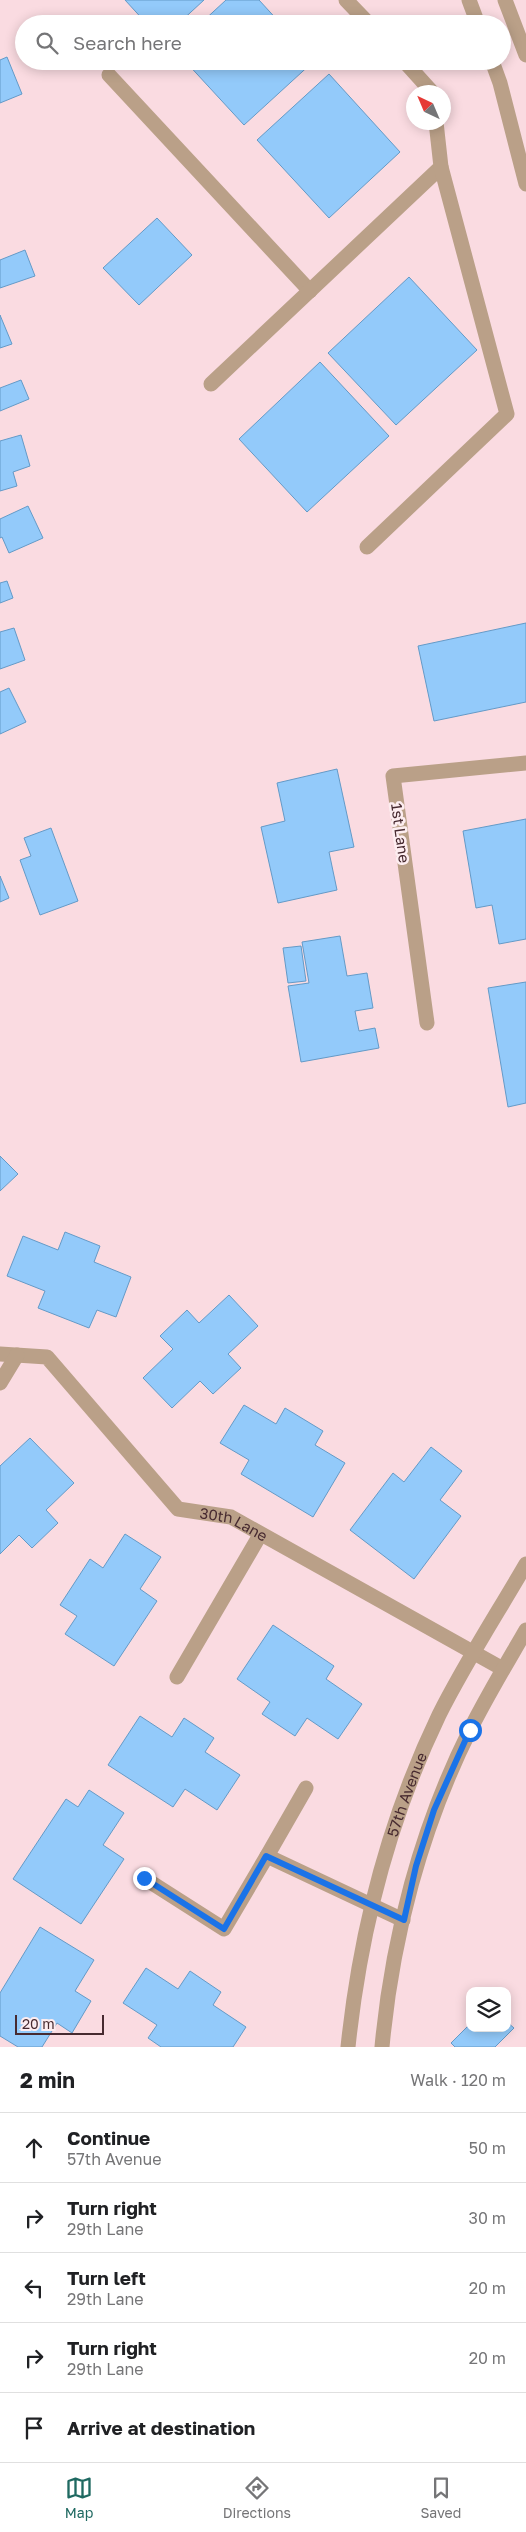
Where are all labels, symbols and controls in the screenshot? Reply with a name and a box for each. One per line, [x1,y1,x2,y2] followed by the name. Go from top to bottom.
[15,15,511,70] search box
[33,29,61,57] icon: search
[73,31,182,54] text: Search here
[406,85,451,130] north arrow
[388,802,414,864] street label: 1st Lane
[199,1503,271,1545] street label: 30th Lane
[459,1719,482,1742] route start
[383,1749,430,1839] street label: 57th Avenue
[133,1867,156,1890] route end
[466,1987,511,2032] map controls
[466,1987,511,2032] button: layers
[15,2012,104,2035] scale bar
[22,2015,55,2032] text: 20 m
[20,2067,75,2093] text: 2 min
[410,2070,506,2090] text: Walk · 120 m
[67,2126,150,2149] text: Continue
[20,2134,48,2162] icon: ahead
[469,2138,506,2158] text: 50 m
[67,2149,161,2169] text: 57th Avenue
[67,2196,157,2219] text: Turn right
[20,2204,48,2232] icon: right
[469,2208,506,2228] text: 30 m
[67,2219,144,2239] text: 29th Lane
[67,2266,146,2289] text: Turn left
[20,2274,48,2302] icon: left
[469,2278,506,2298] text: 20 m
[67,2289,144,2309] text: 29th Lane
[67,2336,157,2359] text: Turn right
[20,2344,48,2372] icon: right
[469,2348,506,2368] text: 20 m
[67,2359,144,2379] text: 29th Lane
[20,2414,48,2442] icon: arrive
[67,2416,255,2439] text: Arrive at destination
[65,2474,93,2521] tab: Map
[223,2474,291,2521] tab: Directions
[420,2474,461,2521] tab: Saved

